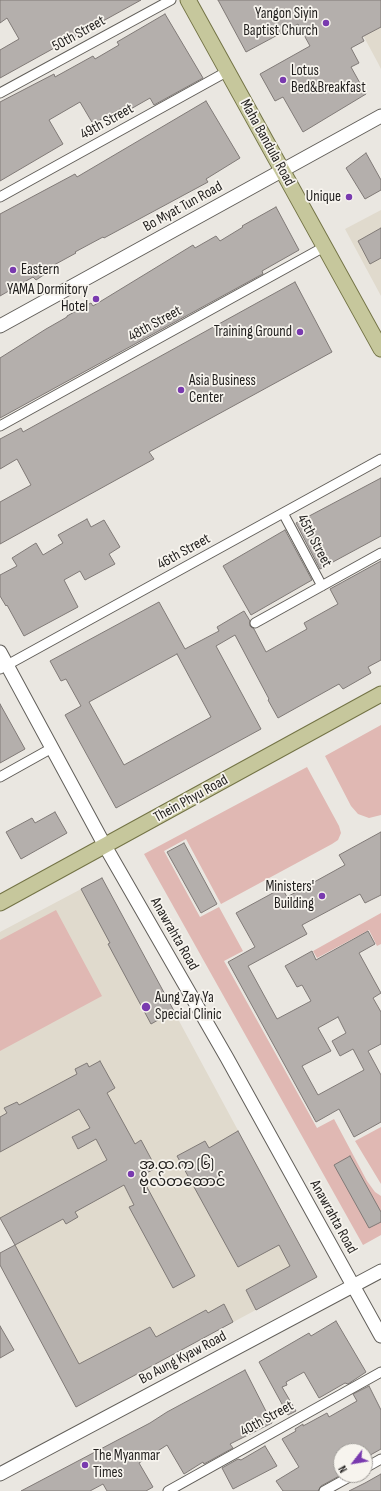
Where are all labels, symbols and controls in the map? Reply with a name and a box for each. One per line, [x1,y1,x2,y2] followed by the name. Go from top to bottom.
[243,5,318,40] place label: Yangon Siyin Baptist Church
[49,12,109,56] street label: 50th Street
[321,18,331,28] marker: Yangon Siyin Baptist Church
[291,62,366,97] place label: Lotus Bed&Breakfast
[278,75,288,85] marker: Lotus Bed&Breakfast
[236,96,298,190] street label: Maha Bandula Road
[77,100,137,144] street label: 49th Street
[140,178,226,236] street label: Bo Myat Tun Road
[306,188,341,206] place label: Unique
[344,192,354,202] marker: Unique
[21,261,59,279] place label: Eastern
[8,265,18,275] marker: Eastern
[7,281,88,316] place label: YAMA Dormitory Hotel
[91,294,101,304] marker: YAMA Dormitory Hotel
[125,302,185,346] street label: 48th Street
[214,323,292,341] place label: Training Ground
[295,327,305,337] marker: Training Ground
[189,372,256,407] place label: Asia Business Center
[176,385,186,395] marker: Asia Business Center
[293,511,335,571] street label: 45th Street
[154,530,214,574] street label: 46th Street
[151,771,231,827] street label: Thein Phyu Road
[265,878,314,913] place label: Ministers' Building
[317,891,327,901] marker: Ministers' Building
[146,894,202,974] street label: Anawrahta Road
[155,989,222,1024] place label: Aung Zay Ya Special Clinic
[140,1001,152,1013] marker: Aung Zay Ya Special Clinic
[139,1156,226,1191] place label: အ.ထ.က (၆) ဗိုလ်တထောင်
[126,1169,136,1179] marker: အ.ထ.က (၆) ဗိုလ်တထောင်
[305,1177,361,1257] street label: Anawrahta Road
[136,1327,230,1389] street label: Bo Aung Kyaw Road
[237,1397,297,1441] street label: 40th Street
[333,1443,373,1483] north arrow
[93,1447,160,1482] place label: The Myanmar Times
[80,1460,90,1470] marker: The Myanmar Times
[336,1463,350,1475] text: N

